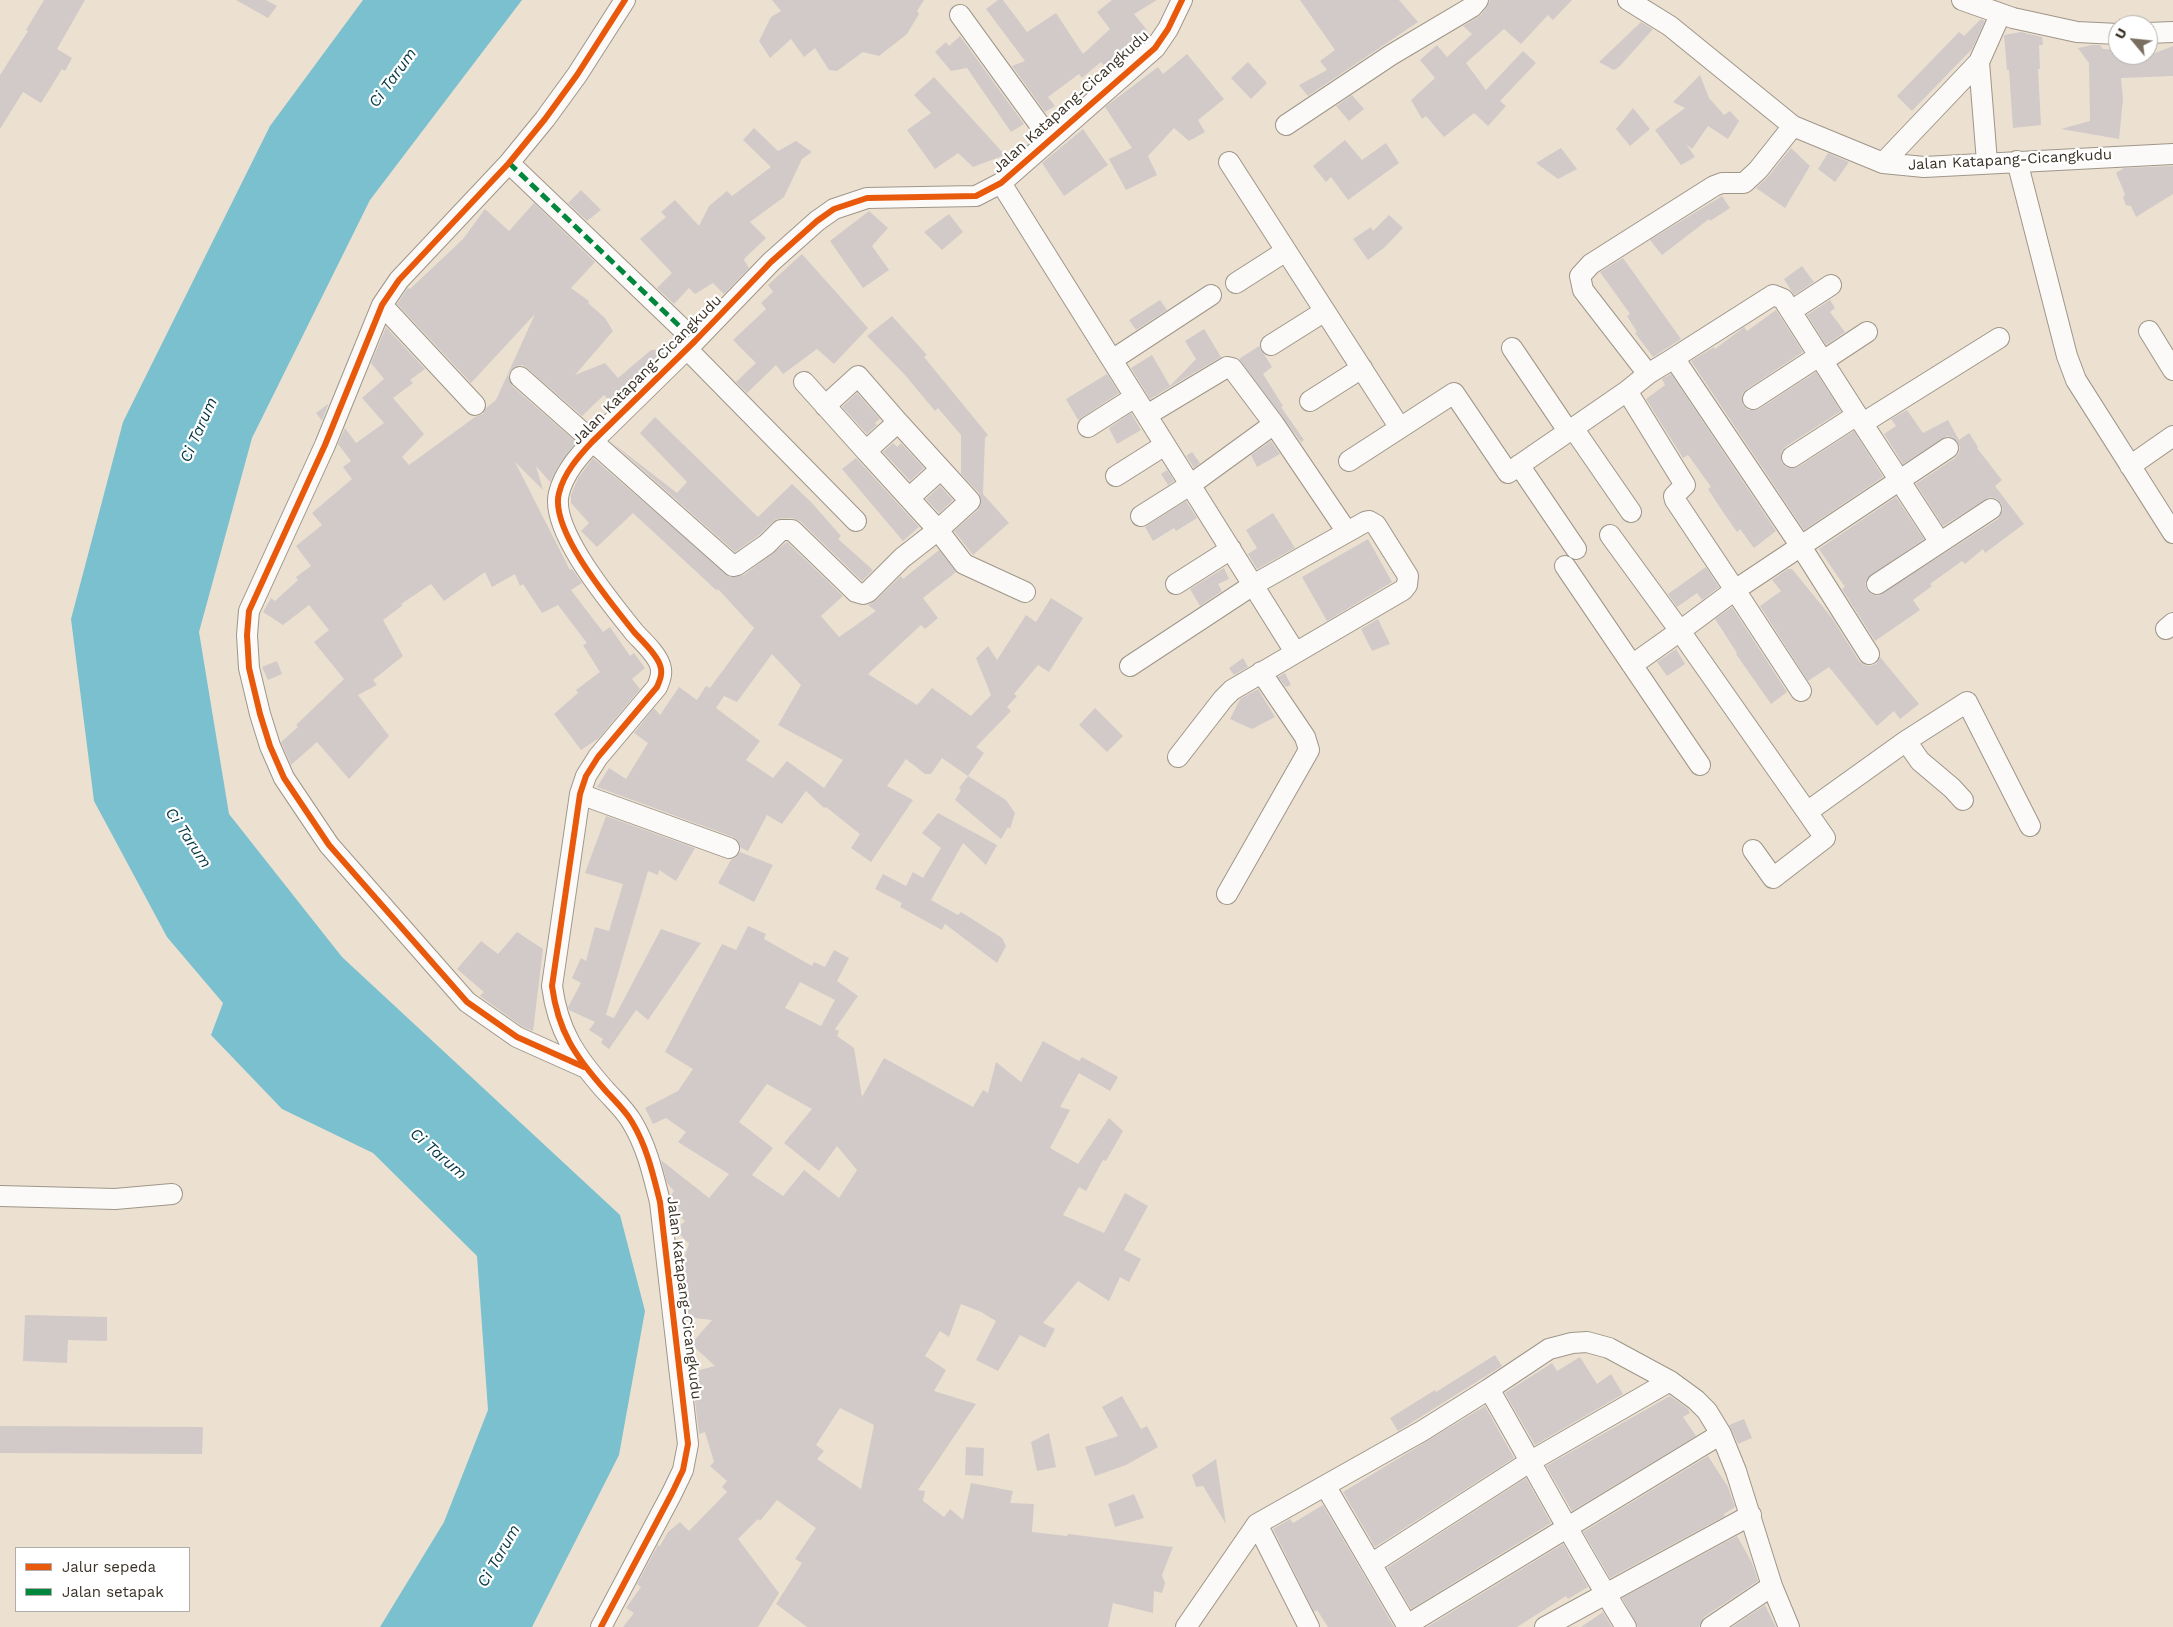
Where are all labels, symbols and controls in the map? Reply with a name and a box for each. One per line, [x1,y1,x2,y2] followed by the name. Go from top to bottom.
[2108,15,2158,65] north arrow
[2111,25,2130,42] text: U
[989,27,1153,177] street label: Jalan Katapang-Cicangkudu
[365,44,421,112] water label: Ci Tarum
[1907,146,2113,174] street label: Jalan Katapang-Cicangkudu
[568,291,726,449] street label: Jalan Katapang-Cicangkudu
[176,395,222,465] water label: Ci Tarum
[161,804,215,872] water label: Ci Tarum
[406,1124,470,1184] water label: Ci Tarum
[663,1195,705,1401] street label: Jalan Katapang-Cicangkudu
[473,1521,525,1591] water label: Ci Tarum
[15,1547,190,1612] legend
[62,1558,156,1576] text: Jalur sepeda
[62,1583,164,1601] text: Jalan setapak

